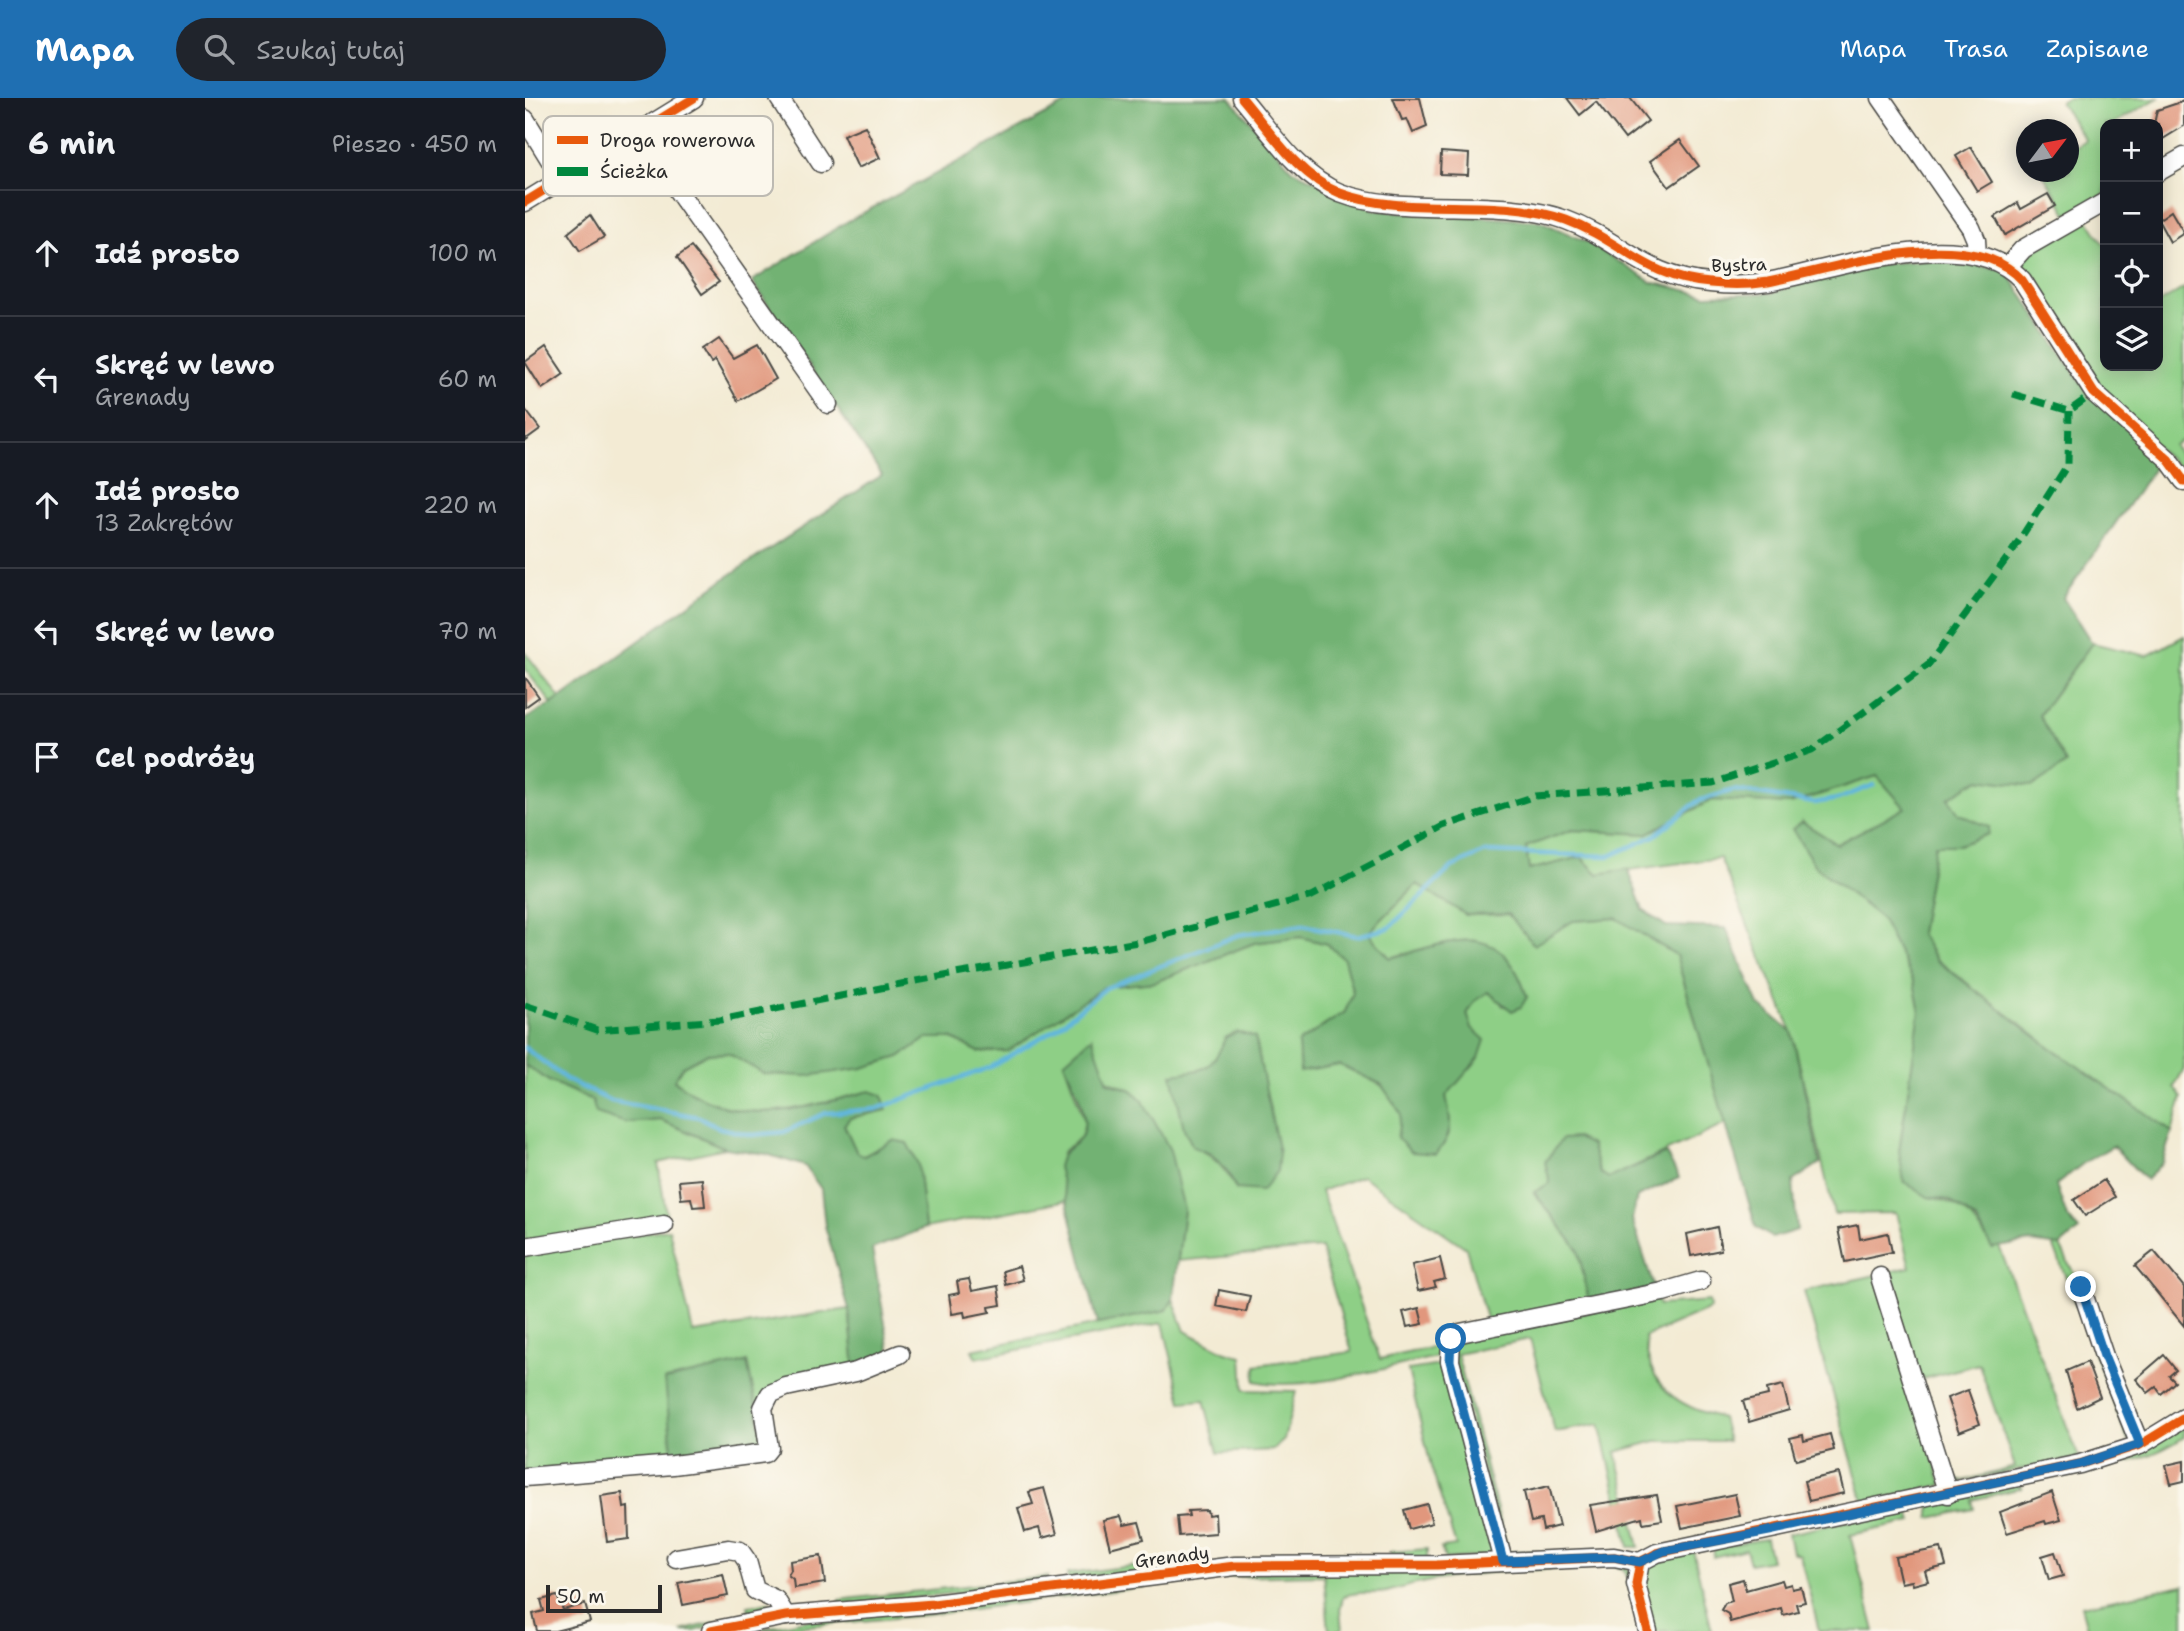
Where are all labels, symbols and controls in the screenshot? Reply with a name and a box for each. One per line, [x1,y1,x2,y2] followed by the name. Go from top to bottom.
[176,18,666,81] search box
[35,27,134,72] text: Mapa
[200,30,238,68] icon: search
[256,32,405,67] text: Szukaj tutaj
[1840,33,1906,65] text: Mapa
[1944,33,2008,65] text: Trasa
[2046,33,2149,65] text: Zapisane
[543,116,773,196] legend
[2016,119,2079,182] north arrow
[2100,119,2163,371] map controls
[2100,119,2163,182] button: +
[28,123,115,164] text: 6 min
[600,128,755,153] text: Droga rowerowa
[332,129,497,159] text: Pieszo · 450 m
[600,158,668,184] text: Ścieżka
[2100,182,2163,245] button: −
[28,234,66,272] icon: ahead
[95,236,240,271] text: Idź prosto
[428,238,497,268] text: 100 m
[2100,245,2163,308] button: locate
[1711,252,1767,278] street label: Bystra
[2100,308,2163,371] button: layers
[95,347,275,382] text: Skręć w lewo
[28,360,66,398] icon: left
[438,364,497,394] text: 60 m
[95,382,190,412] text: Grenady
[95,473,240,508] text: Idź prosto
[28,486,66,524] icon: ahead
[423,490,497,520] text: 220 m
[95,508,233,538] text: 13 Zakrętów
[28,612,66,650] icon: left
[95,614,275,649] text: Skręć w lewo
[438,616,497,646] text: 70 m
[28,738,66,776] icon: arrive
[95,740,255,775] text: Cel podróży
[2065,1271,2096,1302] route end
[1435,1323,1466,1354] route start
[1133,1541,1211,1573] street label: Grenady
[546,1582,661,1614] scale bar
[557,1584,605,1609] text: 50 m

